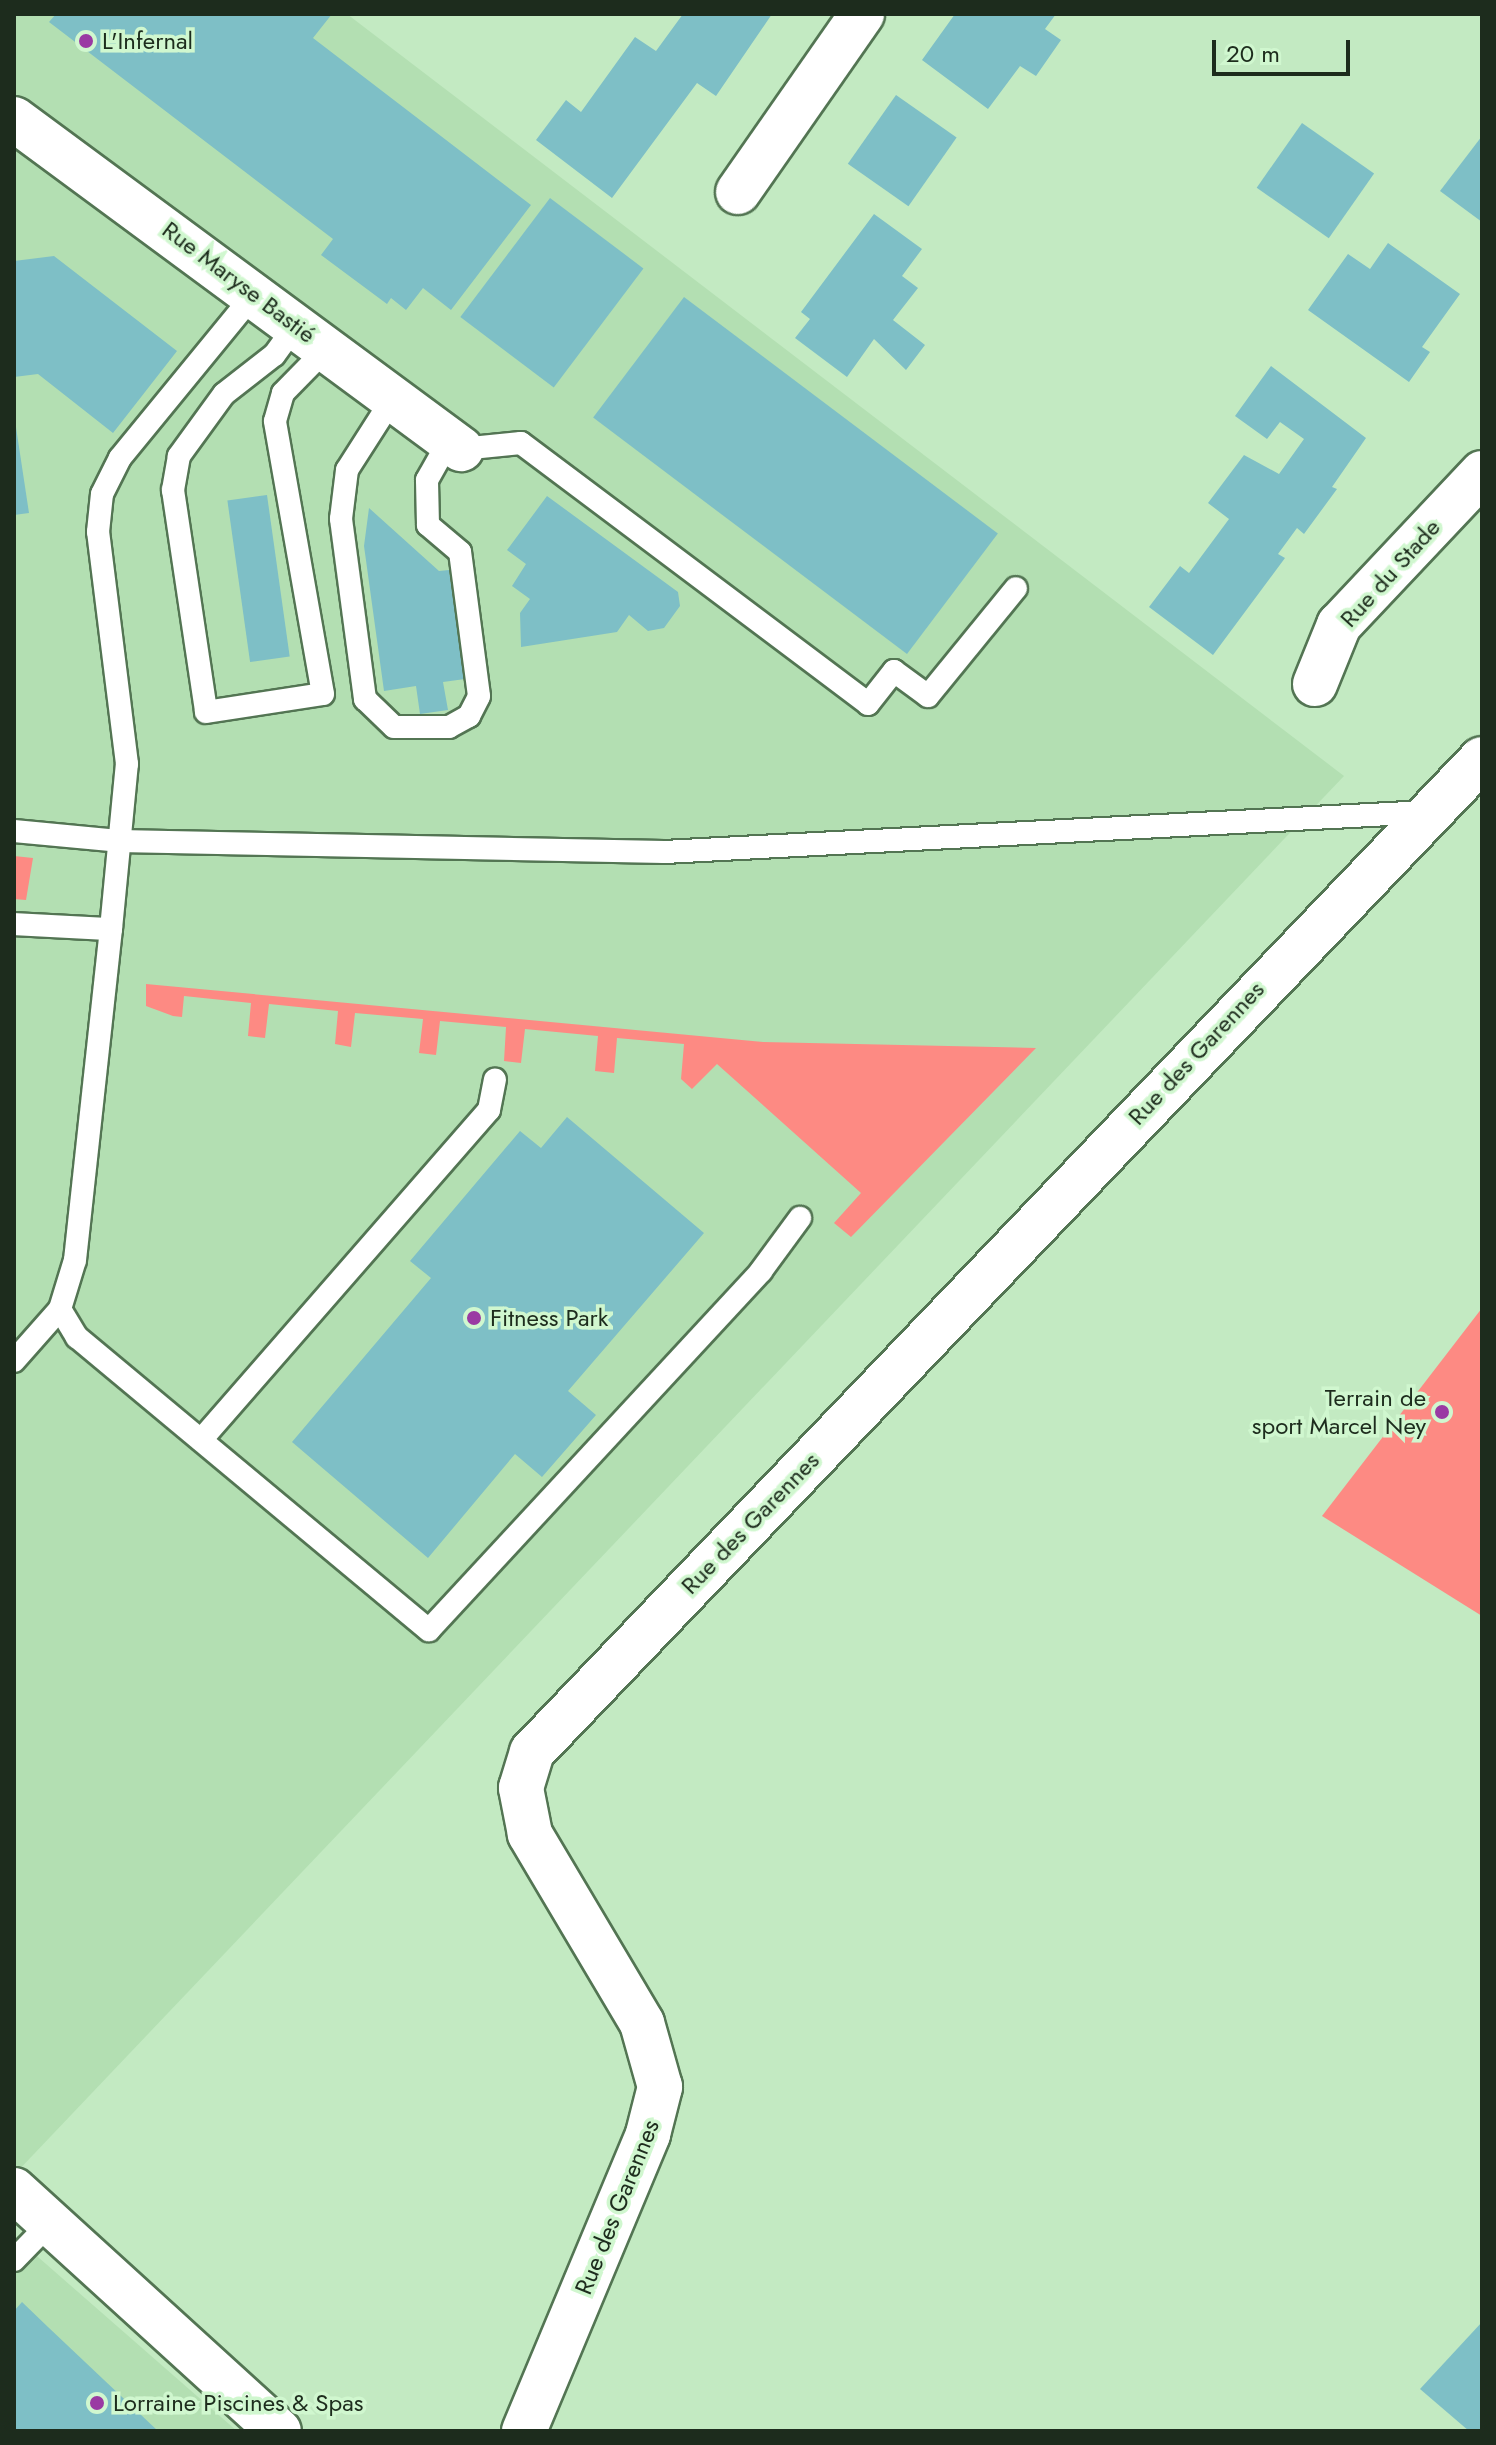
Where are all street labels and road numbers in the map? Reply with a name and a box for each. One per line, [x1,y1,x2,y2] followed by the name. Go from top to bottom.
[157,215,321,349] street label: Rue Maryse Bastié
[1334,513,1446,633] street label: Rue du Stade
[1122,975,1270,1131] street label: Rue des Garennes
[675,1446,825,1600] street label: Rue des Garennes
[569,2115,665,2299] street label: Rue des Garennes

